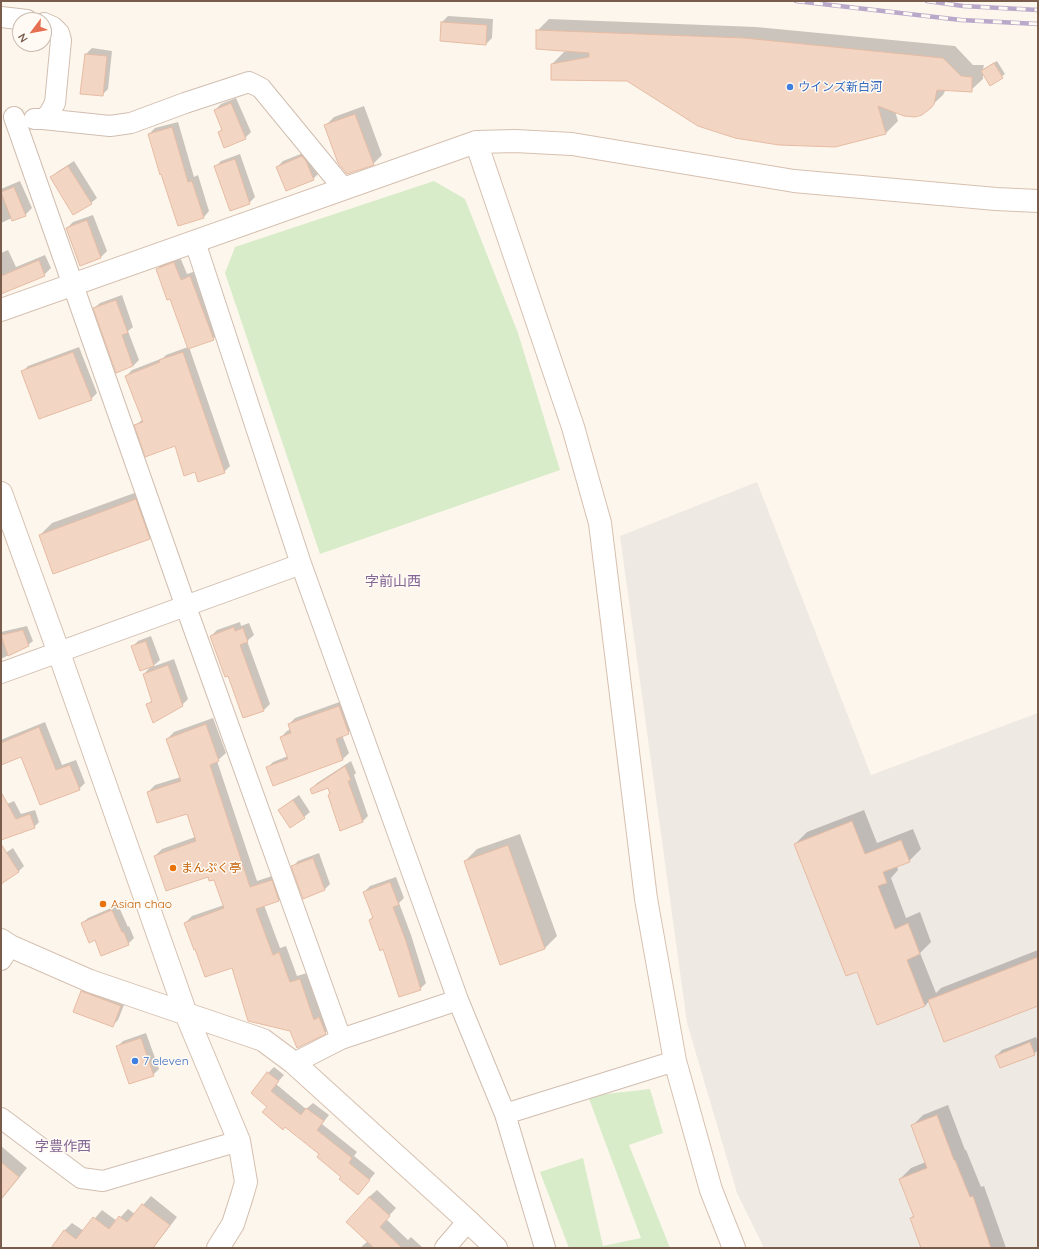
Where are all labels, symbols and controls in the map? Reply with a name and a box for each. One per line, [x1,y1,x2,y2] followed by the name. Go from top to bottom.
[12,12,52,52] north arrow
[15,31,31,45] text: N
[798,80,882,94] place label: ウインズ新白河
[785,82,795,92] marker: ウインズ新白河
[365,574,421,590] district label: 字前山西
[181,861,241,875] place label: まんぷく亭
[168,863,178,873] marker: まんぷく亭
[111,897,172,911] place label: Asian chao
[98,899,108,909] marker: Asian chao
[143,1054,189,1068] place label: 7 eleven
[130,1056,140,1066] marker: 7 eleven
[35,1139,91,1155] district label: 字豊作西

